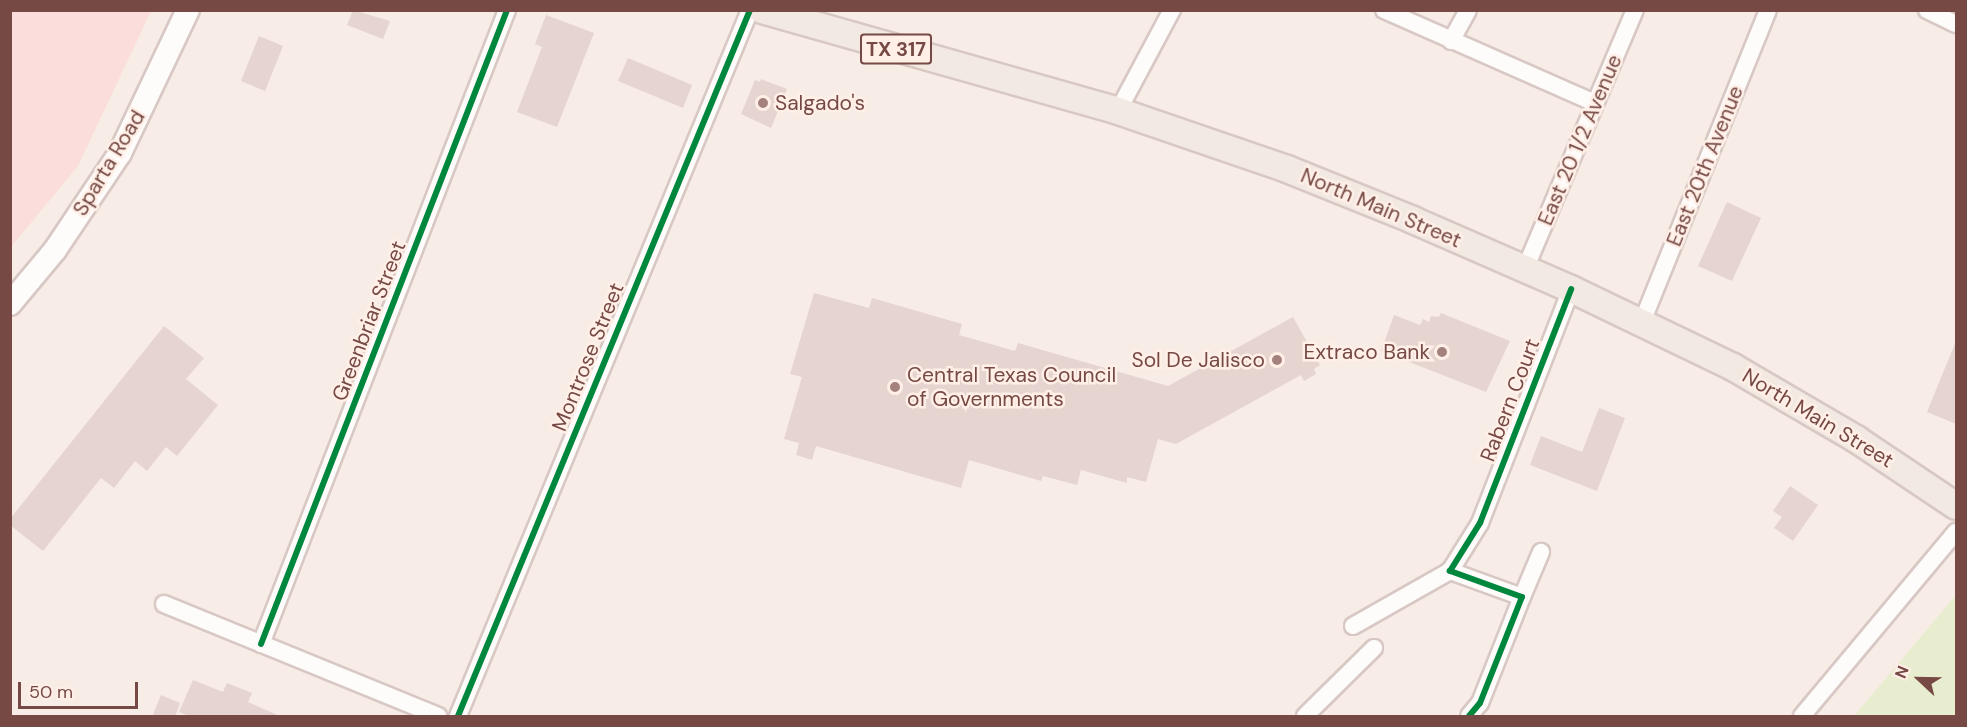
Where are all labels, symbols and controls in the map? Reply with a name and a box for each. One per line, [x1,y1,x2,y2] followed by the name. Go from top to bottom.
[860,32,932,66] road number: TX 317
[1533,51,1627,229] street label: East 20 1/2 Avenue
[1661,82,1749,250] street label: East 20th Avenue
[775,90,865,116] place label: Salgado's
[756,96,770,110] marker: Salgado's
[68,106,150,220] street label: Sparta Road
[1297,163,1465,253] street label: North Main Street
[327,237,411,405] street label: Greenbriar Street
[547,279,629,435] street label: Montrose Street
[1475,335,1545,465] street label: Rabern Court
[1304,339,1430,365] place label: Extraco Bank
[1435,345,1449,359] marker: Extraco Bank
[1131,347,1265,373] place label: Sol De Jalisco
[1270,353,1284,367] marker: Sol De Jalisco
[907,362,1116,412] place label: Central Texas Council of Governments
[1738,363,1898,473] street label: North Main Street
[888,380,902,394] marker: Central Texas Council of Governments
[1889,649,1949,709] north arrow
[1890,663,1914,681] text: N
[21,670,141,708] scale bar
[29,680,73,704] text: 50 m

